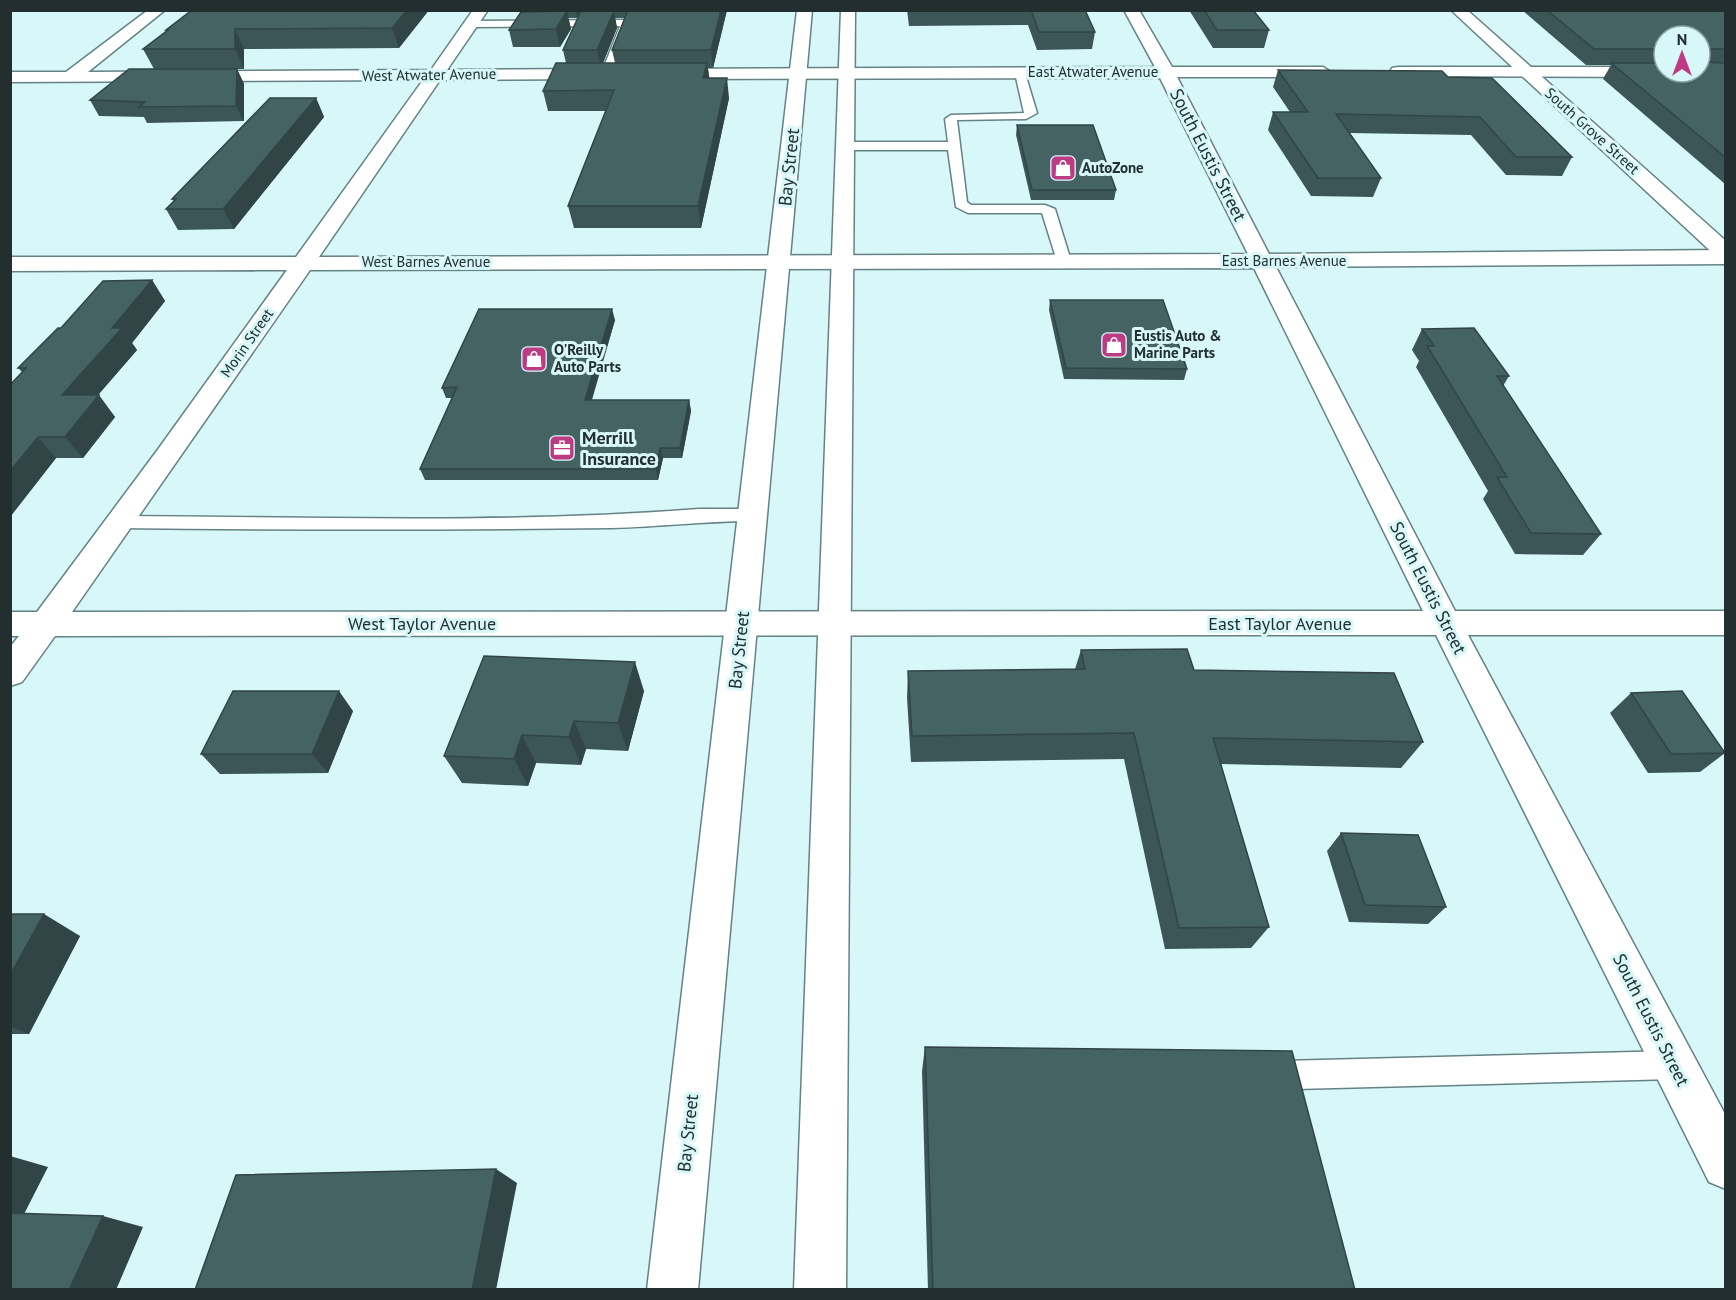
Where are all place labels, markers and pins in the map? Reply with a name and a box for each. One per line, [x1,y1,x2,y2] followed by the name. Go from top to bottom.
[1048,153,1078,183] shop icon: AutoZone
[1082,158,1144,177] place label: AutoZone
[1134,326,1221,362] place label: Eustis Auto & Marine Parts
[1099,330,1129,360] shop icon: Eustis Auto & Marine Parts
[554,340,621,376] place label: O'Reilly Auto Parts
[519,344,549,374] shop icon: O'Reilly Auto Parts
[582,426,656,470] place label: Merrill Insurance
[547,433,577,463] office icon: Merrill Insurance

